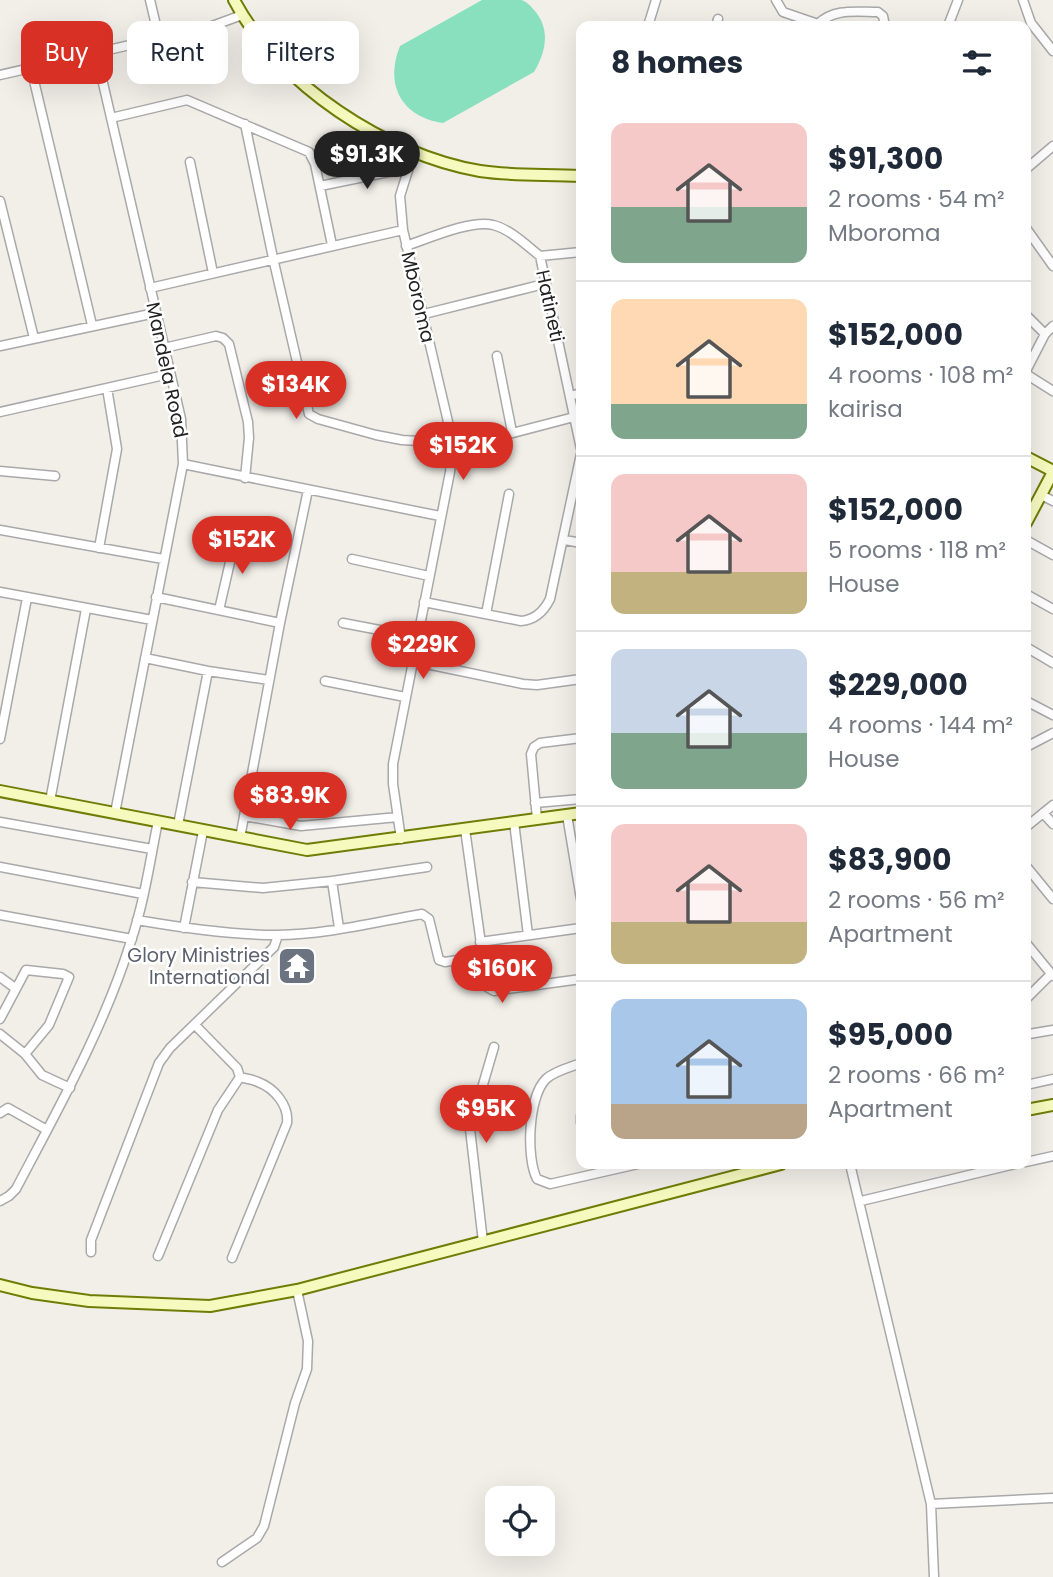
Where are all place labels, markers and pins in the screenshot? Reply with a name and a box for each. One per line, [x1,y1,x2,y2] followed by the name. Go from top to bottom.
[310,132,424,191] pin: $91.3K
[247,362,345,421] pin: $134K
[414,422,512,482] pin: $152K
[193,516,291,576] pin: $152K
[374,622,472,681] pin: $229K
[233,772,347,832] pin: $83.9K
[127,942,270,991] place label: Glory Ministries International
[276,945,318,987] temple icon: Glory Ministries International
[453,946,551,1005] pin: $160K
[445,1086,527,1145] pin: $95K

